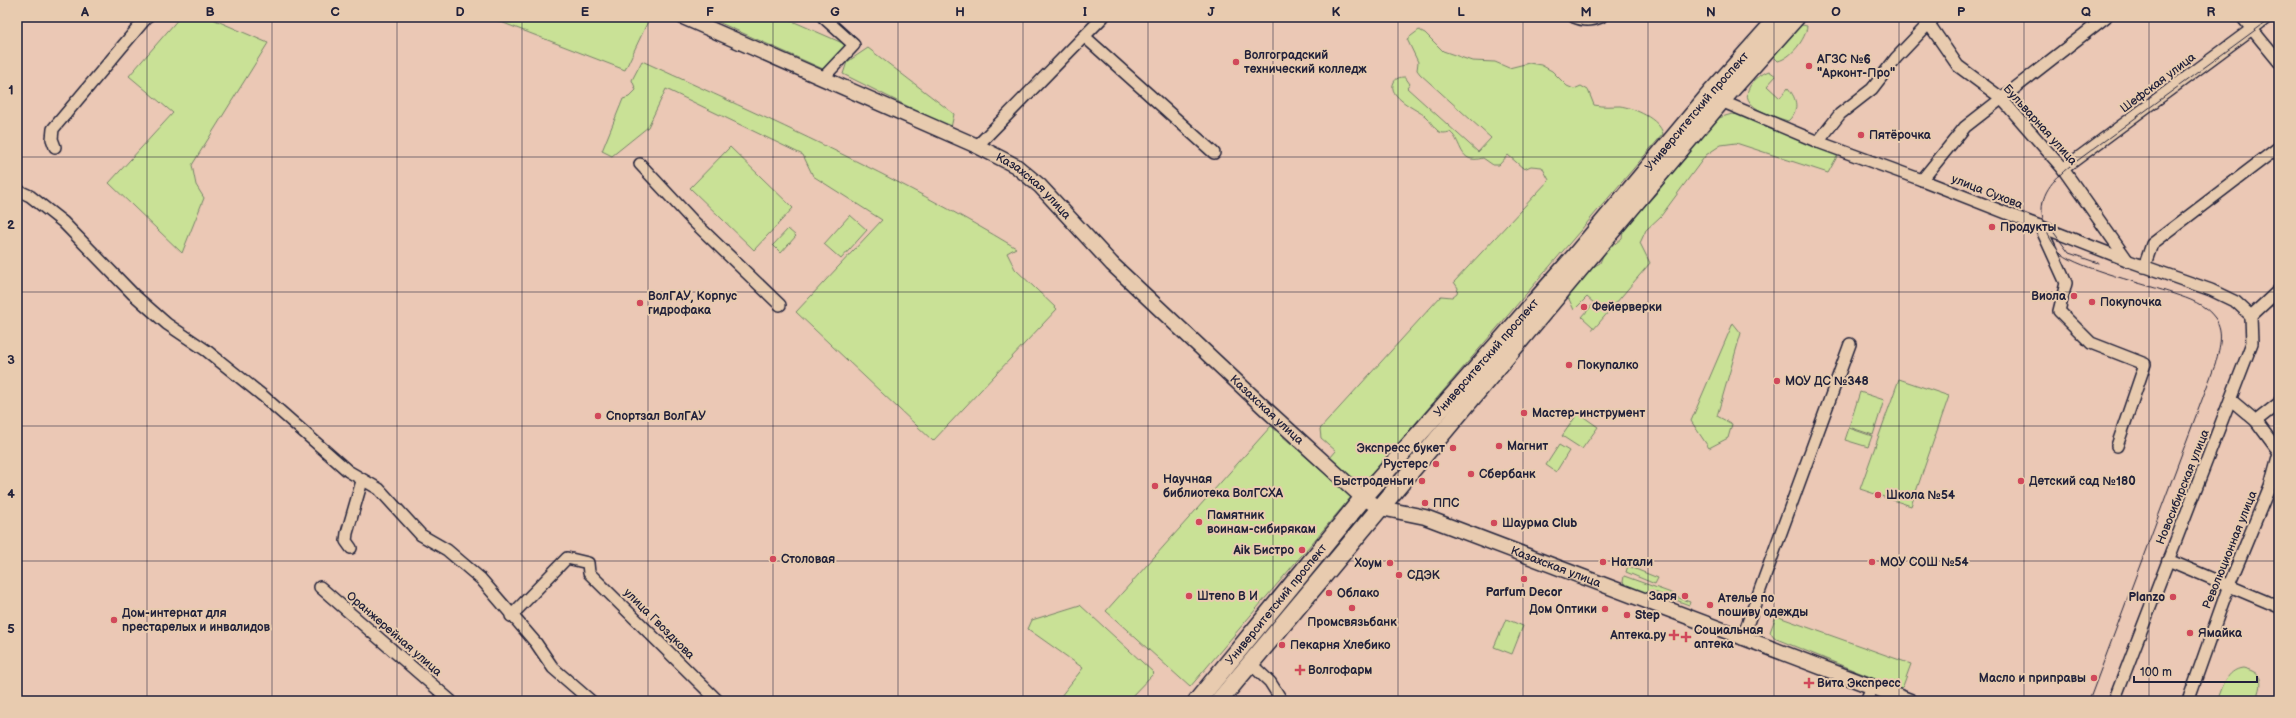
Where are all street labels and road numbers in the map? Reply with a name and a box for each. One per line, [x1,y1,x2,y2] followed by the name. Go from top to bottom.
[1642,48,1752,174] street label: Университетский проспект
[2117,50,2199,116] street label: Шефская улица
[2000,81,2080,169] street label: Бульварная улица
[993,149,1074,222] street label: Казахская улица
[1949,172,2025,212] street label: улица Сухова
[1430,295,1542,420] street label: Университетский проспект
[1227,372,1307,448] street label: Казахская улица
[2153,427,2213,547] street label: Новосибирская улица
[2199,489,2261,611] street label: Революционная улица
[1222,540,1330,668] street label: Университетский проспект
[1509,543,1603,591] street label: Казахская улица
[620,585,698,663] street label: улица Гвоздкова
[343,588,445,680] street label: Оранжерейная улица

